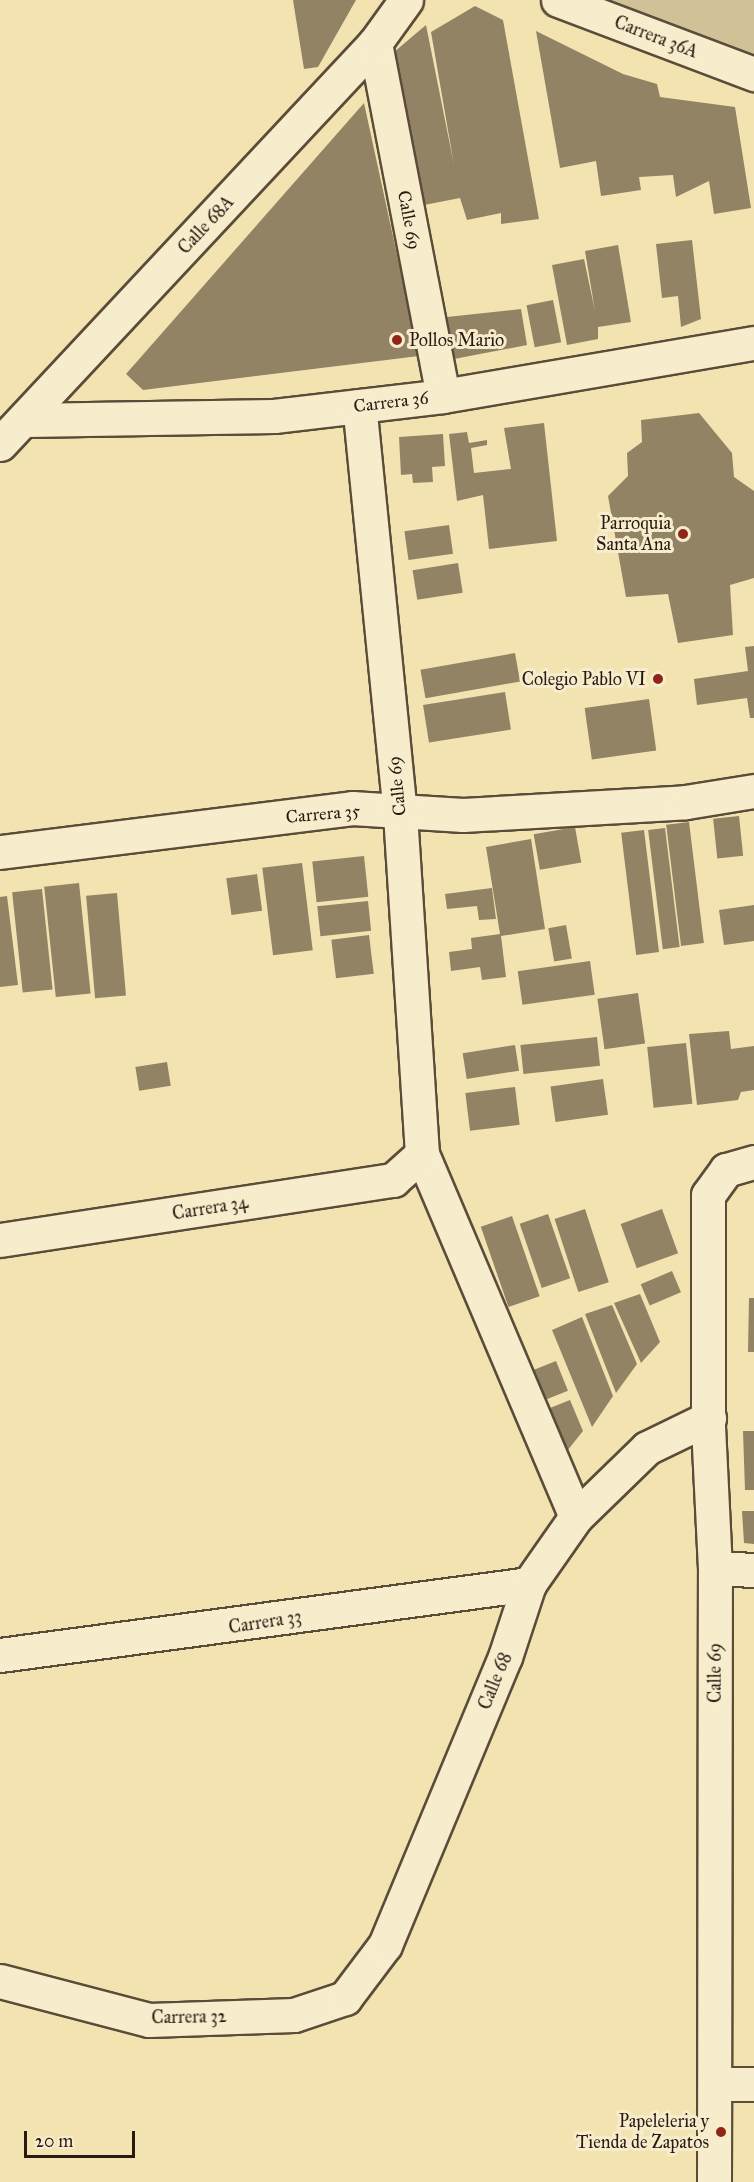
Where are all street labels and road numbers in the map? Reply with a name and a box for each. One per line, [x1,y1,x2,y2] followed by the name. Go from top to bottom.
[611,11,701,63] street label: Carrera 36A
[393,189,425,251] street label: Calle 69
[174,191,238,259] street label: Calle 68A
[352,387,430,417] street label: Carrera 36
[383,755,411,817] street label: Calle 69
[285,800,361,828] street label: Carrera 35
[171,1191,249,1225] street label: Carrera 34
[227,1606,303,1638] street label: Carrera 33
[704,1643,726,1703] street label: Calle 69
[474,1649,516,1713] street label: Calle 68
[151,2006,227,2028] street label: Carrera 32

